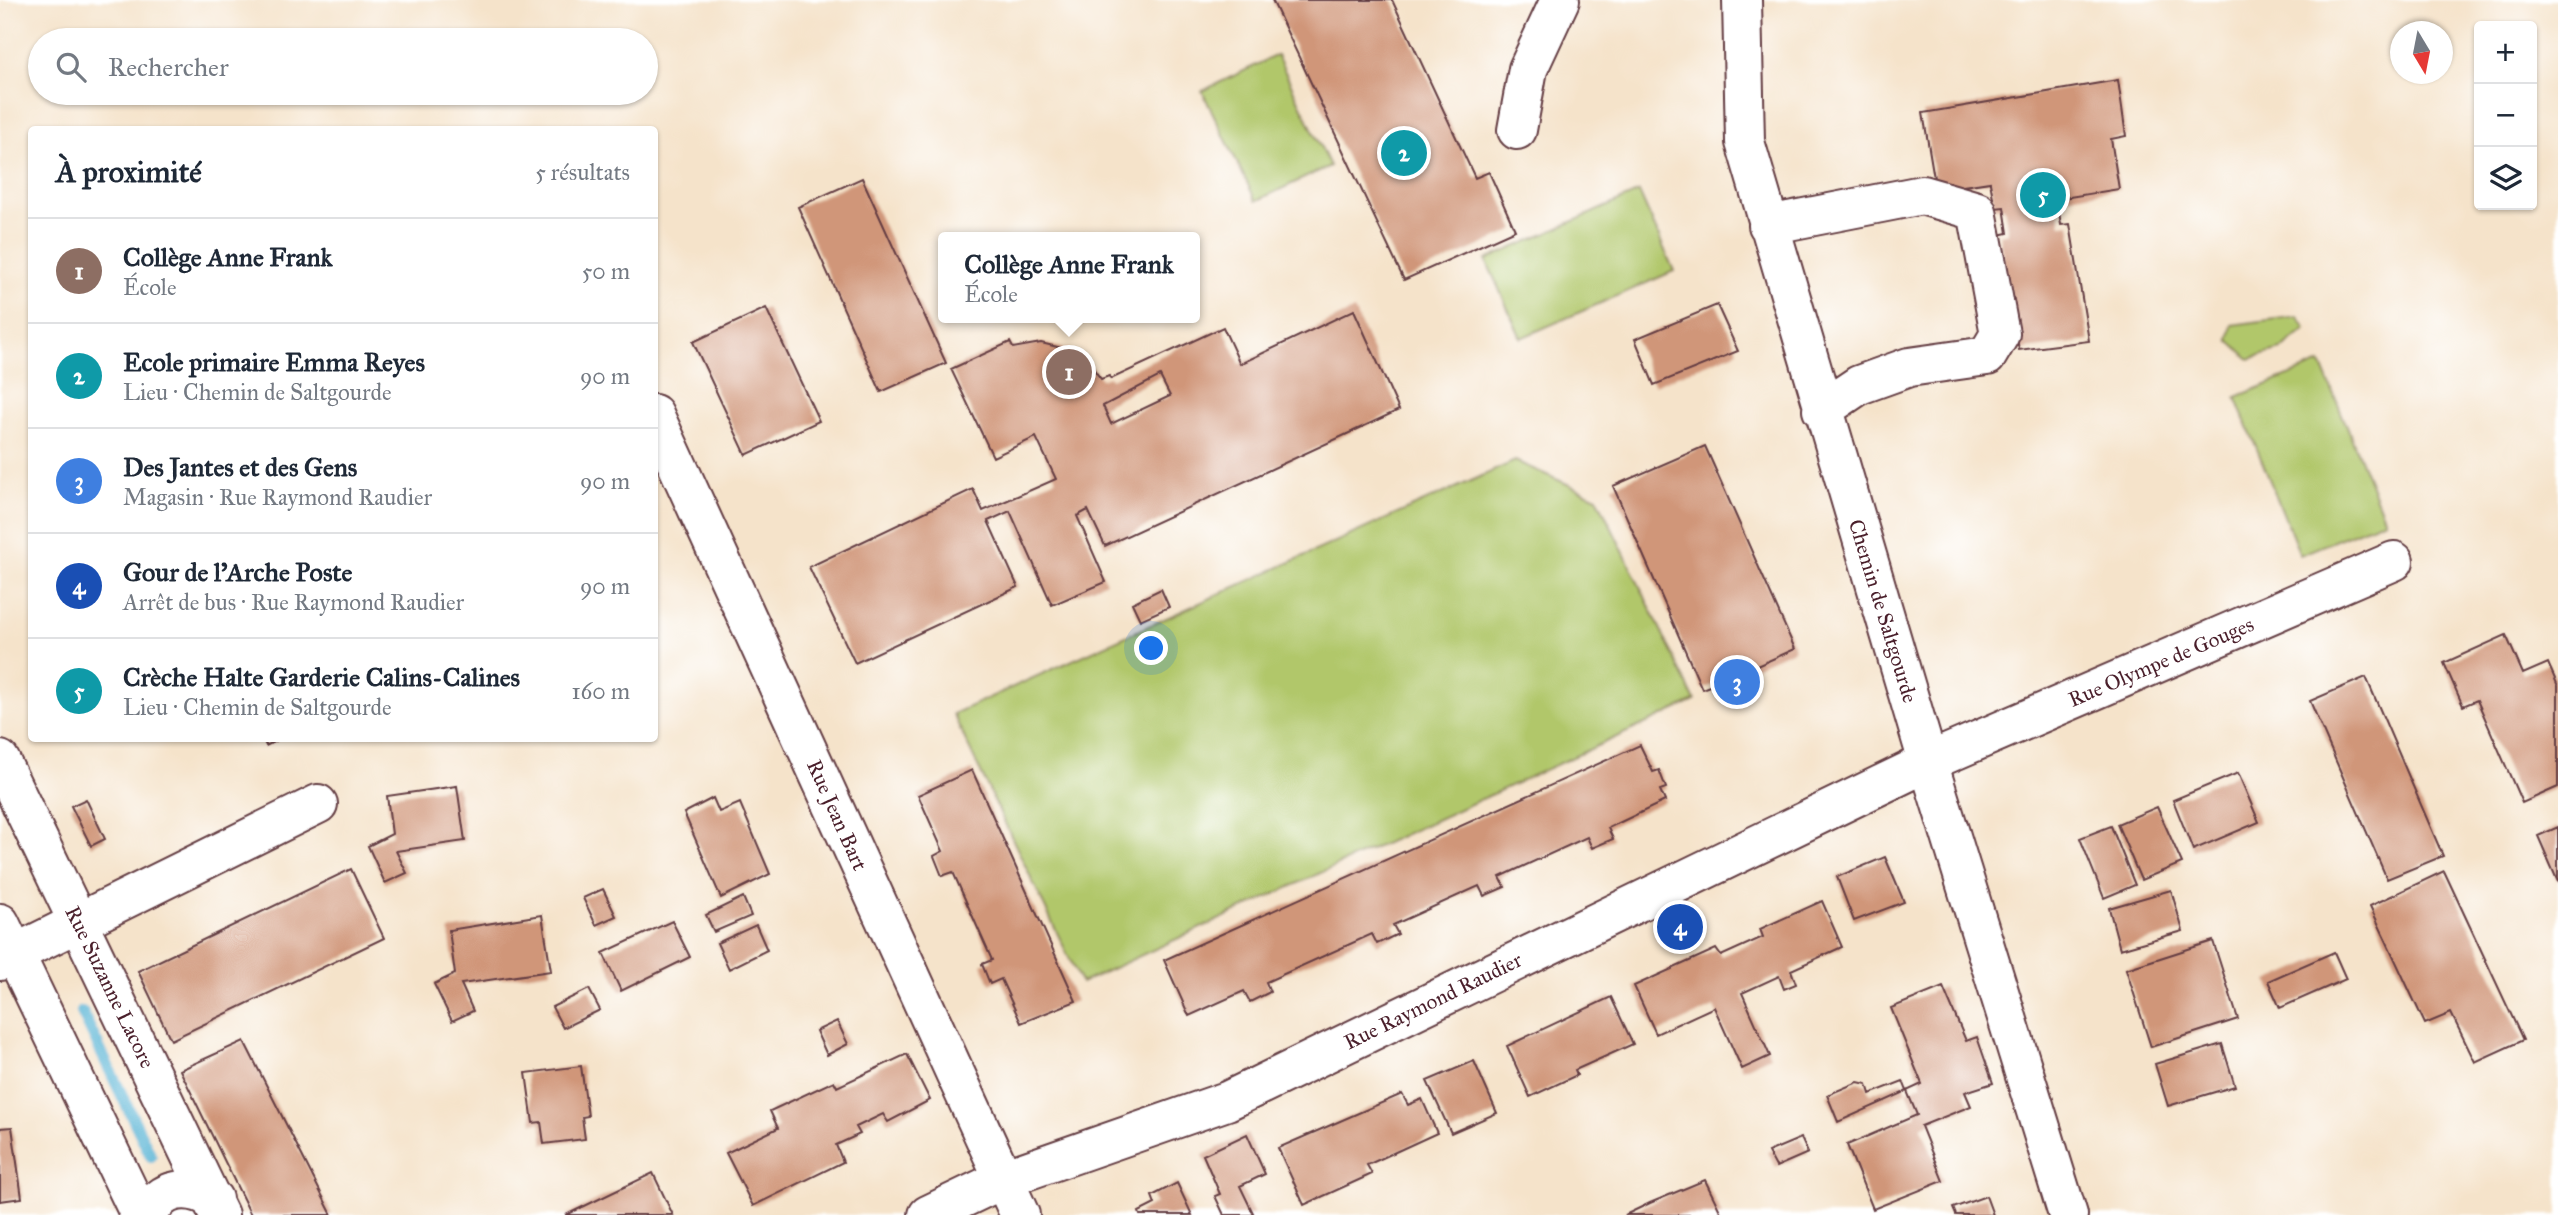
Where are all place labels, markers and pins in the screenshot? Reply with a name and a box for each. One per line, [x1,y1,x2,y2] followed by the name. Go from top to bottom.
[1381,127,1427,179] pin: 2
[2020,169,2066,221] pin: 5
[1046,346,1092,398] pin: 1
[1714,656,1760,708] pin: 3
[1657,901,1703,953] pin: 4

